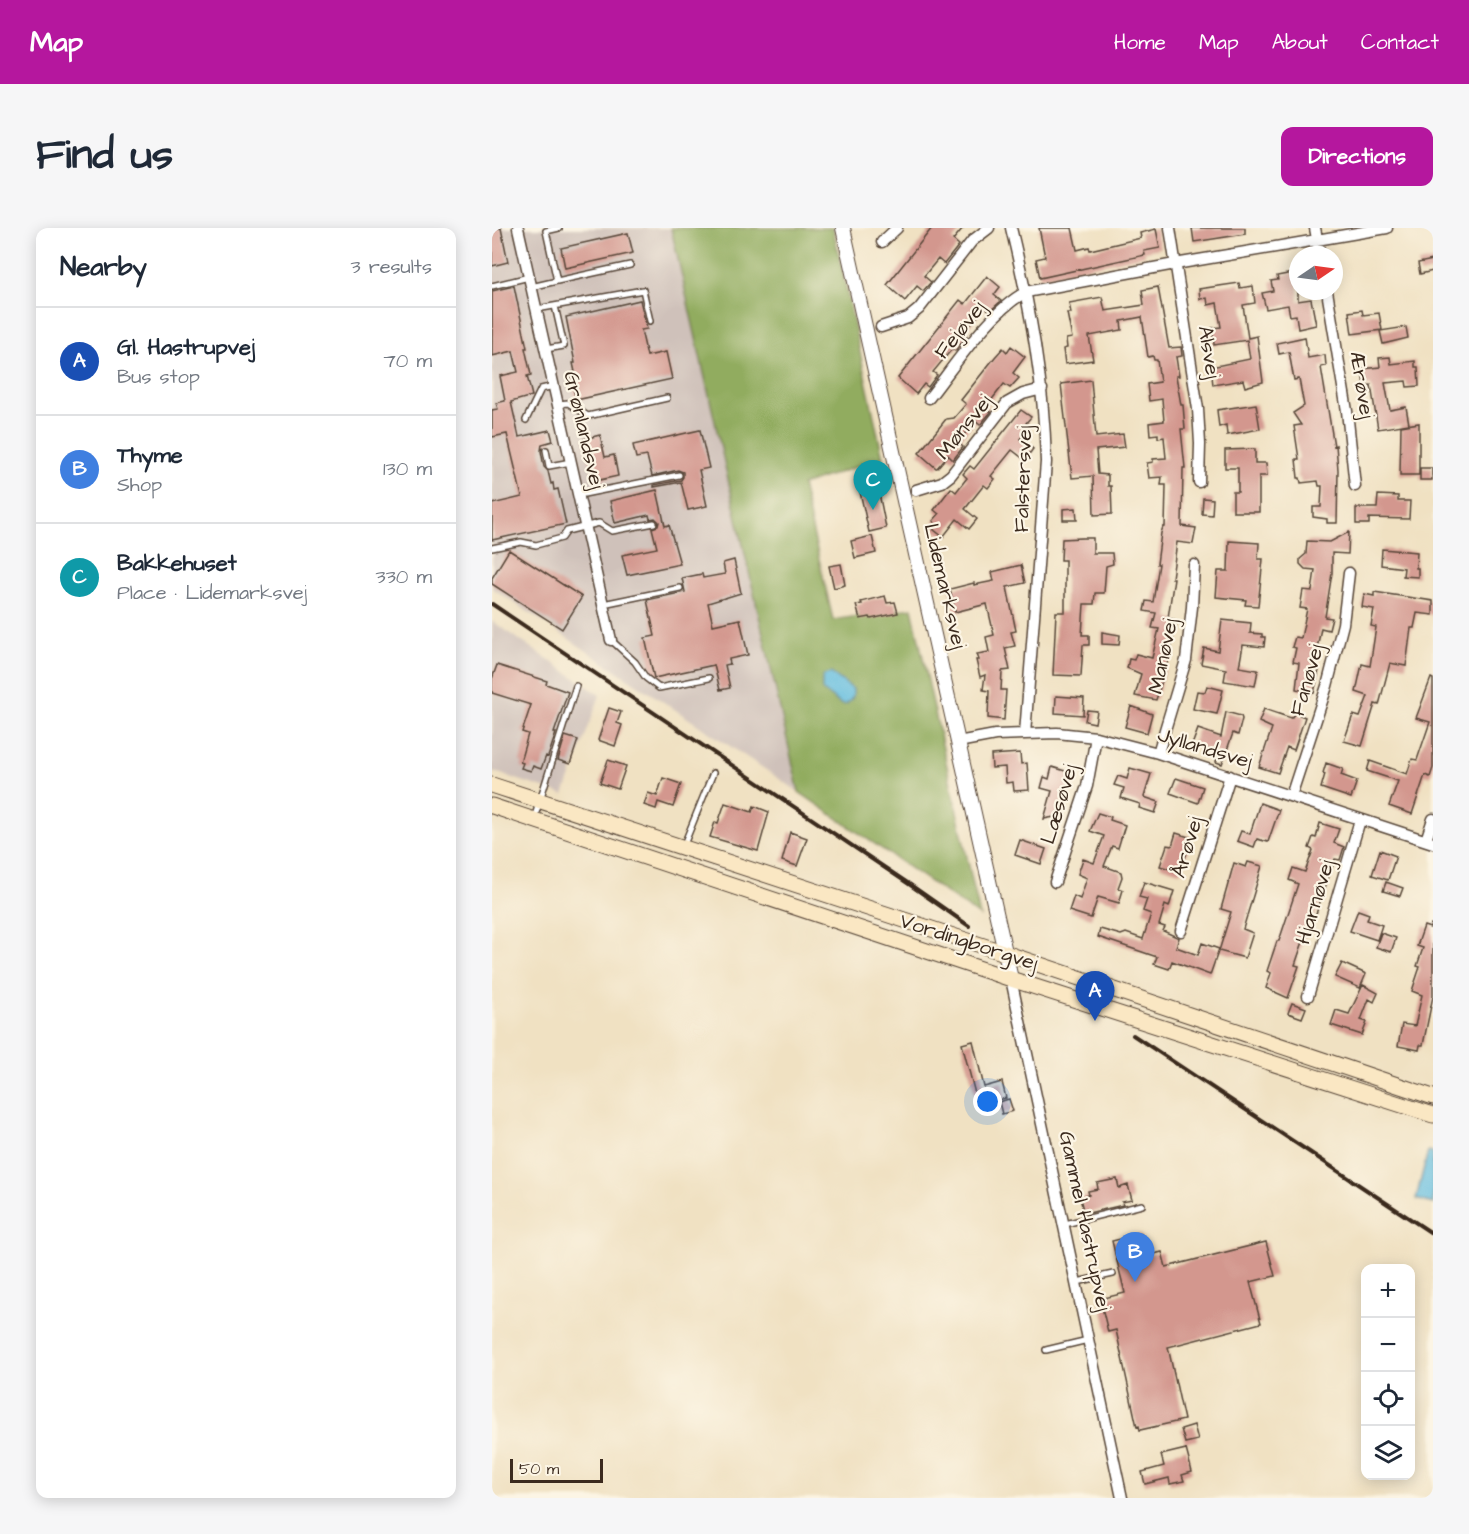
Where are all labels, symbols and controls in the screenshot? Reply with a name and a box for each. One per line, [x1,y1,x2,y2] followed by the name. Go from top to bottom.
[30,23,83,62] text: Map
[1114,28,1166,57] text: Home
[1199,28,1239,57] text: Map
[1272,28,1328,57] text: About
[1361,28,1439,57] text: Contact
[36,127,173,185] text: Find us
[1281,127,1433,186] button: Directions
[1289,246,1343,300] north arrow
[60,249,147,285] text: Nearby
[350,253,432,281] text: 3 results
[928,294,993,365] street label: Fejøvej
[1191,323,1228,381] street label: Alsvej
[117,332,255,363] text: Gl. Hastrupvej
[73,347,86,375] text: A
[384,347,432,375] text: 70 m
[1342,349,1382,421] street label: Ærøvej
[117,363,200,391] text: Bus stop
[556,368,612,492] street label: Grønlandsvej
[929,388,999,466] street label: Mønsvej
[1007,425,1039,533] street label: Falstersvej
[117,440,183,471] text: Thyme
[72,455,87,483] text: B
[383,455,432,483] text: 130 m
[854,460,892,510] pin: C
[117,471,162,499] text: Shop
[916,520,974,652] street label: Lidemarksvej
[117,548,237,579] text: Bakkehuset
[72,563,87,591] text: C
[375,563,432,591] text: 330 m
[117,579,307,607] text: Place · Lidemarksvej
[1141,615,1185,696] street label: Manøvej
[1283,640,1331,719] street label: Fanøvej
[1153,720,1256,778] street label: Jyllandsvej
[1033,760,1085,848] street label: Læsøvej
[1164,812,1210,881] street label: Årøvej
[1288,856,1342,948] street label: Hjarnøvej
[895,906,1042,980] street label: Vordingborgvej
[1076,972,1114,1021] pin: A
[973,1087,1002,1116] your location
[1051,1128,1118,1314] street label: Gammel Hastrupvej
[1116,1232,1154,1282] pin: B
[1361,1264,1415,1480] map controls
[1361,1264,1415,1318] button: +
[1361,1318,1415,1372] button: −
[1361,1372,1415,1426] button: locate
[1361,1426,1415,1480] button: layers
[510,1456,603,1484] scale bar
[519,1458,559,1480] text: 50 m

